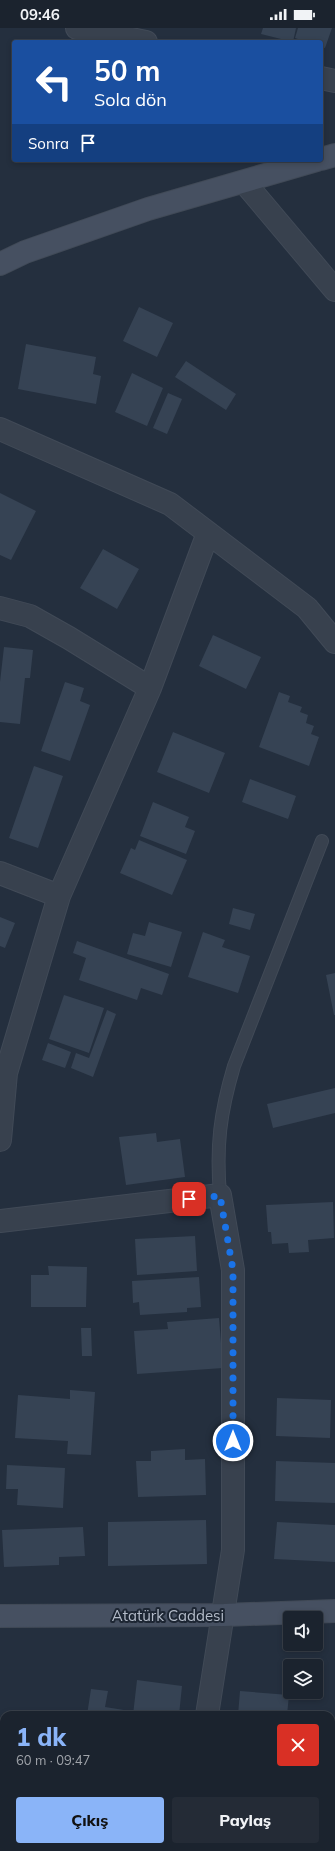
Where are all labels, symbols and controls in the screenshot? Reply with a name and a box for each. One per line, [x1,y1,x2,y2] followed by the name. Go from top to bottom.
[20,5,60,24] text: 09:46
[94,53,160,88] text: 50 m
[28,56,80,108] icon: left
[94,88,167,111] text: Sola dön
[77,132,99,154] icon: arrive
[28,134,69,153] text: Sonra
[172,1182,206,1216] pin
[178,1188,200,1210] icon: arrive
[212,1420,254,1462] position arrow
[112,1606,224,1625] street label: Atatürk Caddesi
[283,1611,323,1699] map controls
[283,1611,323,1651] button: sound
[283,1659,323,1699] button: layers
[16,1722,66,1752] text: 1 dk
[277,1724,319,1766] button: close
[16,1752,90,1768] text: 60 m · 09:47
[16,1797,164,1843] button: Çıkış
[172,1797,319,1843] button: Paylaş

